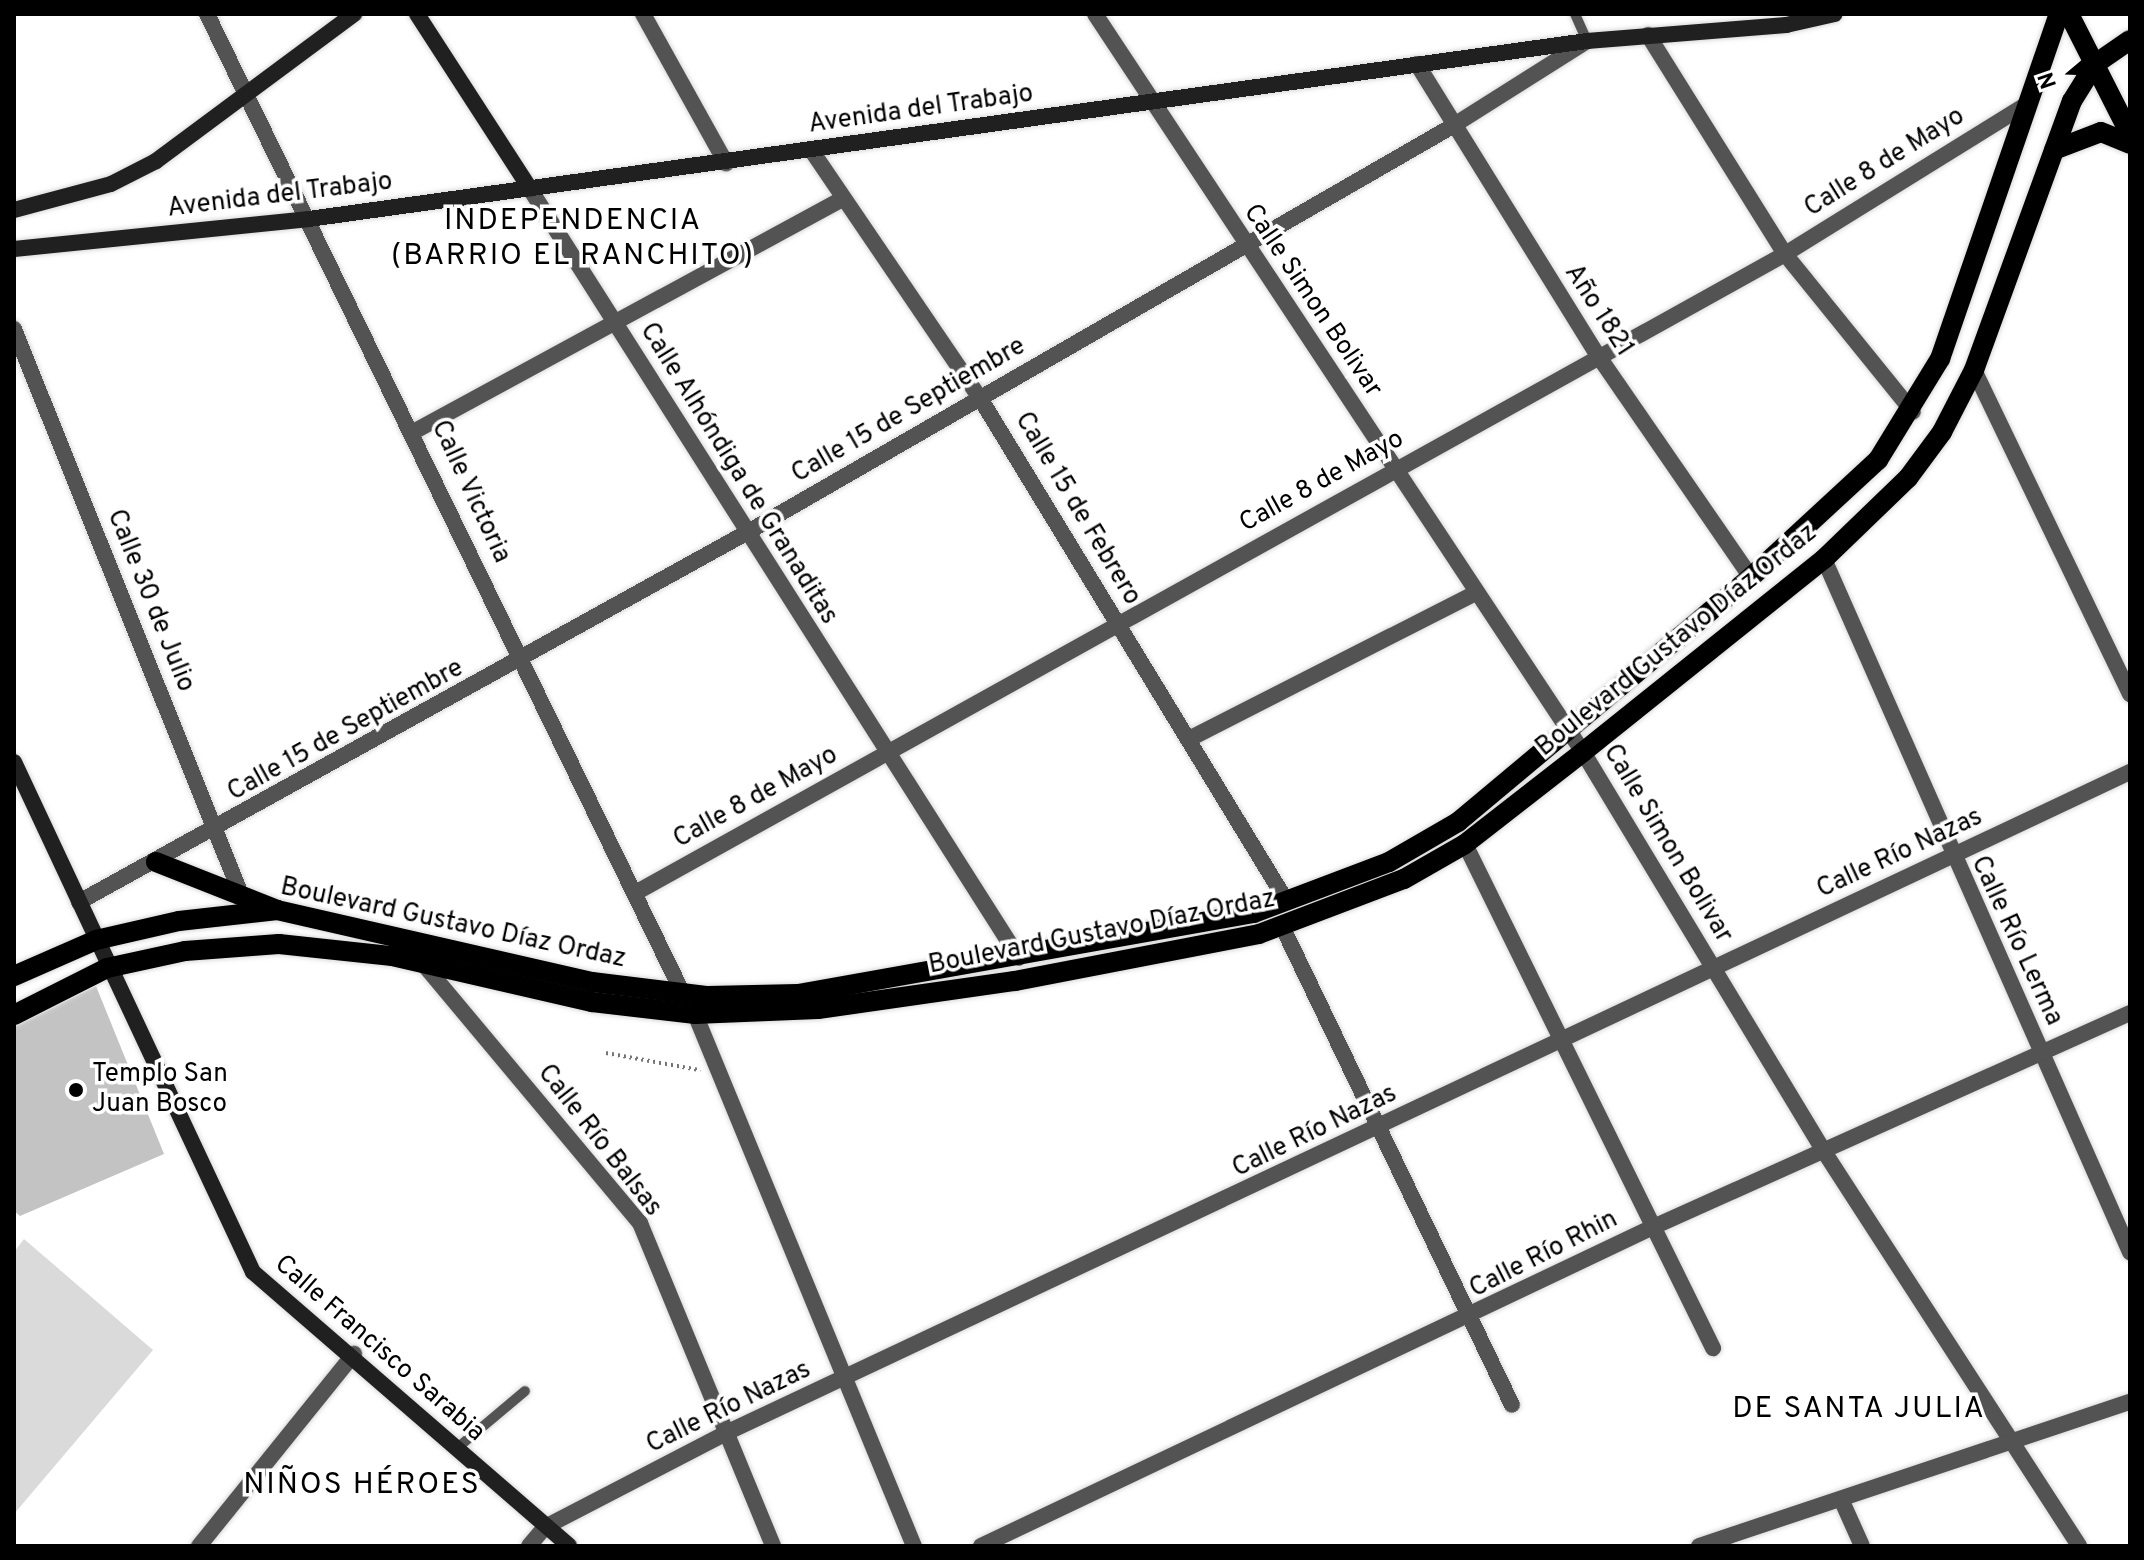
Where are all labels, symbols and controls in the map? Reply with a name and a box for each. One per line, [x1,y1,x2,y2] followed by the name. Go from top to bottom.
[2032,32,2112,112] north arrow
[2034,68,2064,92] text: N
[806,79,1036,141] street label: Avenida del Trabajo
[1799,101,1971,225] street label: Calle 8 de Mayo
[165,167,395,225] street label: Avenida del Trabajo
[1236,199,1388,403] street label: Calle Simon Bolivar
[391,204,755,274] district label: INDEPENDENCIA (BARRIO EL RANCHITO)
[1557,259,1639,363] street label: Año 1821
[632,317,844,631] street label: Calle Alhóndiga de Granaditas
[787,331,1031,491] street label: Calle 15 de Septiembre
[1007,407,1147,611] street label: Calle 15 de Febrero
[423,415,517,569] street label: Calle Victoria
[1234,424,1410,540] street label: Calle 8 de Mayo
[99,505,201,697] street label: Calle 30 de Julio
[1530,518,1824,764] street label: Boulevard Gustavo Díaz Ordaz
[223,653,469,809] street label: Calle 15 de Septiembre
[1595,739,1739,949] street label: Calle Simon Bolivar
[668,740,844,856] street label: Calle 8 de Mayo
[1812,802,1988,906] street label: Calle Río Nazas
[1963,851,2069,1031] street label: Calle Río Lerma
[277,872,629,976] street label: Boulevard Gustavo Díaz Ordaz
[926,884,1278,982] street label: Boulevard Gustavo Díaz Ordaz
[92,1059,228,1120] place label: Templo San Juan Bosco
[530,1059,668,1223] street label: Calle Río Balsas
[1228,1079,1402,1185] street label: Calle Río Nazas
[67,1081,85,1099] marker: Templo San Juan Bosco
[1465,1204,1623,1306] street label: Calle Río Rhin
[267,1249,491,1449] street label: Calle Francisco Sarabia
[642,1355,816,1461] street label: Calle Río Nazas
[1732,1392,1986,1428] district label: DE SANTA JULIA
[243,1468,481,1504] district label: NIÑOS HÉROES

